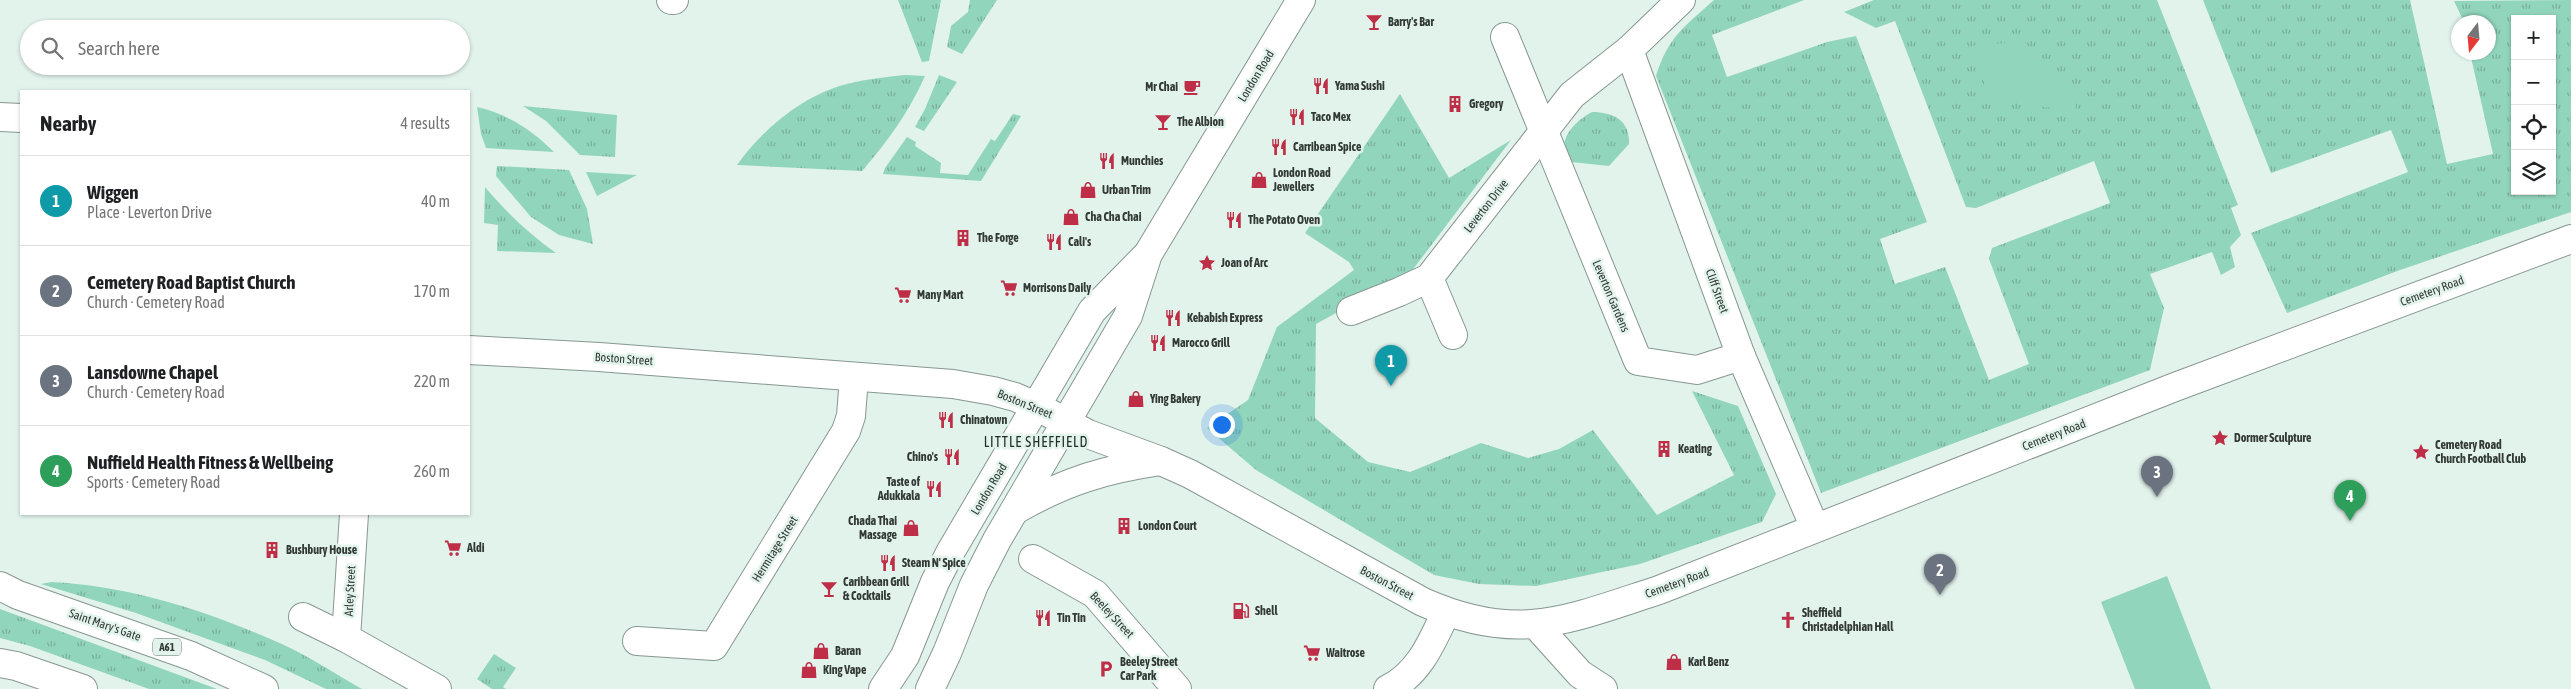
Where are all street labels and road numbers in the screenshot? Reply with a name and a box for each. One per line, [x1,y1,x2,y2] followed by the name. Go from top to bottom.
[1235,48,1277,104] street label: London Road
[1461,177,1511,235] street label: Leverton Drive
[1590,258,1632,334] street label: Leverton Gardens
[1703,267,1732,315] street label: Cliff Street
[2398,273,2466,309] street label: Cemetery Road
[594,350,654,368] street label: Boston Street
[995,387,1055,422] street label: Boston Street
[2020,417,2088,453] street label: Cemetery Road
[968,461,1010,517] street label: London Road
[749,513,801,584] street label: Hermitage Street
[1358,563,1417,603] street label: Boston Street
[342,565,358,617] street label: Arley Street
[1643,565,1711,601] street label: Cemetery Road
[1087,589,1137,641] street label: Beeley Street
[67,606,143,644] street label: Saint Mary's Gate
[153,638,181,656] road number: A61

